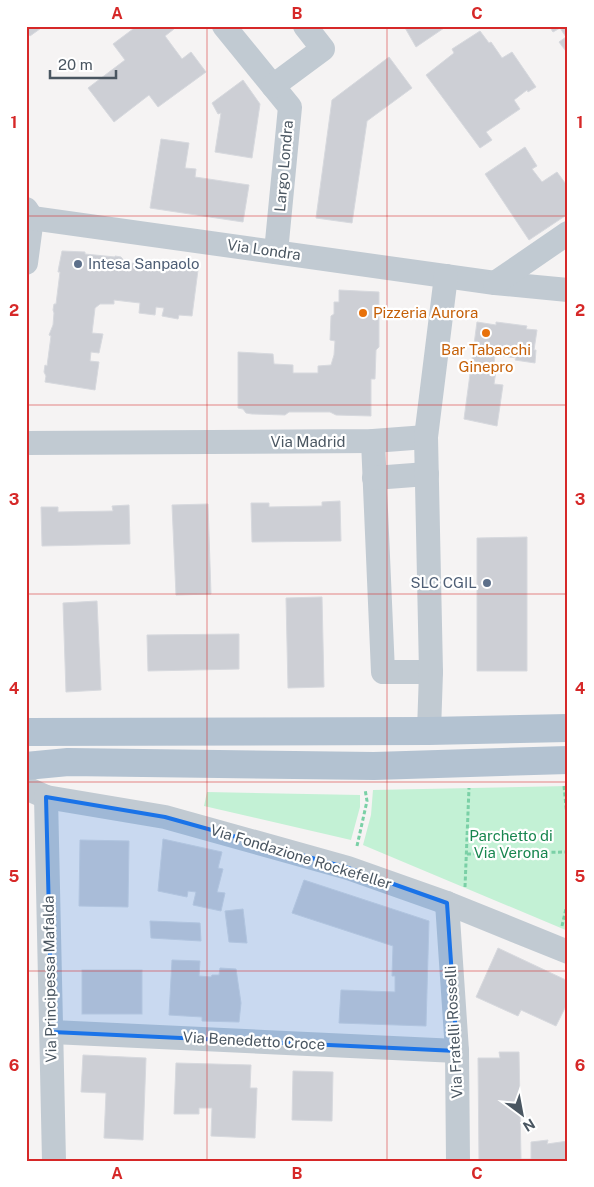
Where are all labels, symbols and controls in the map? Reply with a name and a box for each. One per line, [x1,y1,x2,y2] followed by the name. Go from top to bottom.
[111,4,123,23] text: A
[292,4,303,23] text: B
[471,4,483,23] text: C
[50,48,116,80] scale bar
[58,56,93,73] text: 20 m
[11,113,17,132] text: 1
[577,113,583,132] text: 1
[271,119,296,212] street label: Largo Londra
[226,236,302,263] street label: Via Londra
[88,255,199,272] place label: Intesa Sanpaolo
[72,258,84,270] marker: Intesa Sanpaolo
[9,301,19,320] text: 2
[575,301,585,320] text: 2
[373,304,478,321] place label: Pizzeria Aurora
[357,307,369,319] marker: Pizzeria Aurora
[480,327,492,339] marker: Bar Tabacchi Ginepro
[441,341,531,375] place label: Bar Tabacchi Ginepro
[271,433,345,450] street label: Via Madrid
[9,490,19,509] text: 3
[575,490,585,509] text: 3
[410,574,477,591] place label: SLC CGIL
[481,577,493,589] marker: SLC CGIL
[9,679,20,698] text: 4
[575,679,586,698] text: 4
[208,821,394,892] street label: Via Fondazione Rockefeller
[469,827,553,861] park label: Parchetto di Via Verona
[9,867,20,886] text: 5
[575,867,586,886] text: 5
[40,895,59,1063] street label: Via Principessa Mafalda
[442,965,465,1099] street label: Via Fratelli Rosselli
[182,1028,326,1053] street label: Via Benedetto Croce
[9,1056,19,1075] text: 6
[575,1056,585,1075] text: 6
[496,1090,546,1140] north arrow
[520,1115,538,1135] text: N
[111,1164,123,1183] text: A
[292,1164,303,1183] text: B
[471,1164,483,1183] text: C

